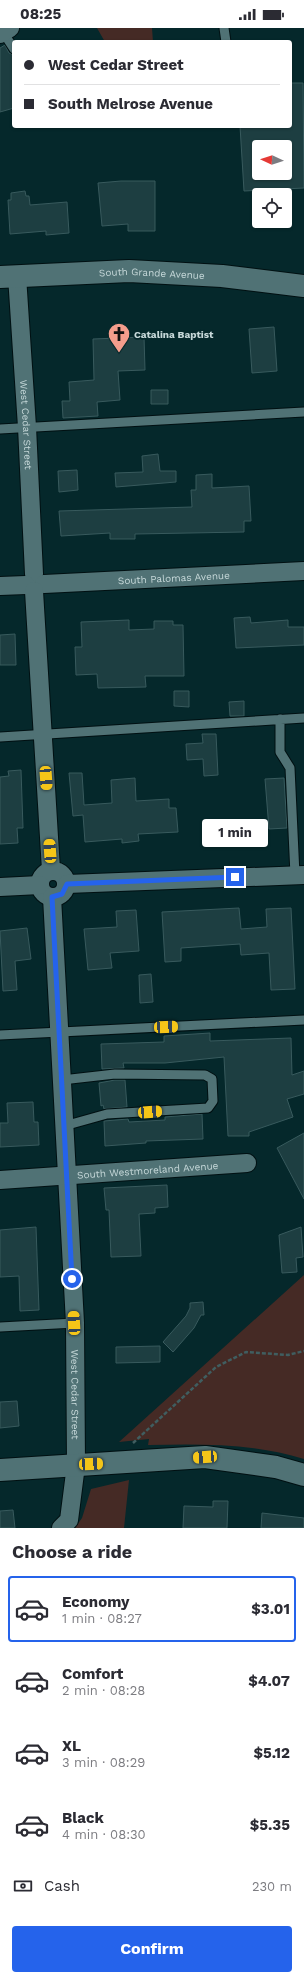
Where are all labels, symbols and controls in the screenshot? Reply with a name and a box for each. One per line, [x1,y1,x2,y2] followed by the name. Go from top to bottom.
[20,5,61,23] text: 08:25
[48,56,184,74] text: West Cedar Street
[48,95,213,113] text: South Melrose Avenue
[252,140,292,180] north arrow
[252,140,292,228] map controls
[252,188,292,228] button: locate
[99,265,205,281] street label: South Grande Avenue
[106,321,132,354] church icon: Catalina Baptist
[134,329,214,340] place label: Catalina Baptist
[18,379,35,471] street label: West Cedar Street
[118,569,230,586] street label: South Palomas Avenue
[39,766,53,790] car
[202,819,268,847] callout: 1 min
[218,825,252,840] text: 1 min
[43,839,57,863] car
[226,868,244,886] route end
[154,1020,178,1034] car
[138,1105,162,1119] car
[77,1159,219,1180] street label: South Westmoreland Avenue
[63,1270,81,1288] route start
[67,1311,81,1335] car
[70,1349,81,1440] street label: West Cedar Street
[193,1450,217,1464] car
[79,1457,103,1471] car
[12,1541,132,1562] text: Choose a ride
[14,1591,50,1627] icon: car
[62,1593,129,1611] text: Economy
[251,1600,290,1618] text: $3.01
[62,1611,142,1626] text: 1 min · 08:27
[14,1663,50,1699] icon: car
[62,1665,123,1683] text: Comfort
[248,1672,290,1690] text: $4.07
[62,1683,145,1698] text: 2 min · 08:28
[14,1735,50,1771] icon: car
[62,1737,81,1755] text: XL
[253,1744,290,1762] text: $5.12
[62,1755,145,1770] text: 3 min · 08:29
[14,1807,50,1843] icon: car
[62,1809,104,1827] text: Black
[250,1816,290,1834] text: $5.35
[62,1827,146,1842] text: 4 min · 08:30
[12,1875,34,1897] icon: cash
[44,1877,80,1895] text: Cash
[252,1879,292,1894] text: 230 m
[12,1926,292,1972] button: Confirm

